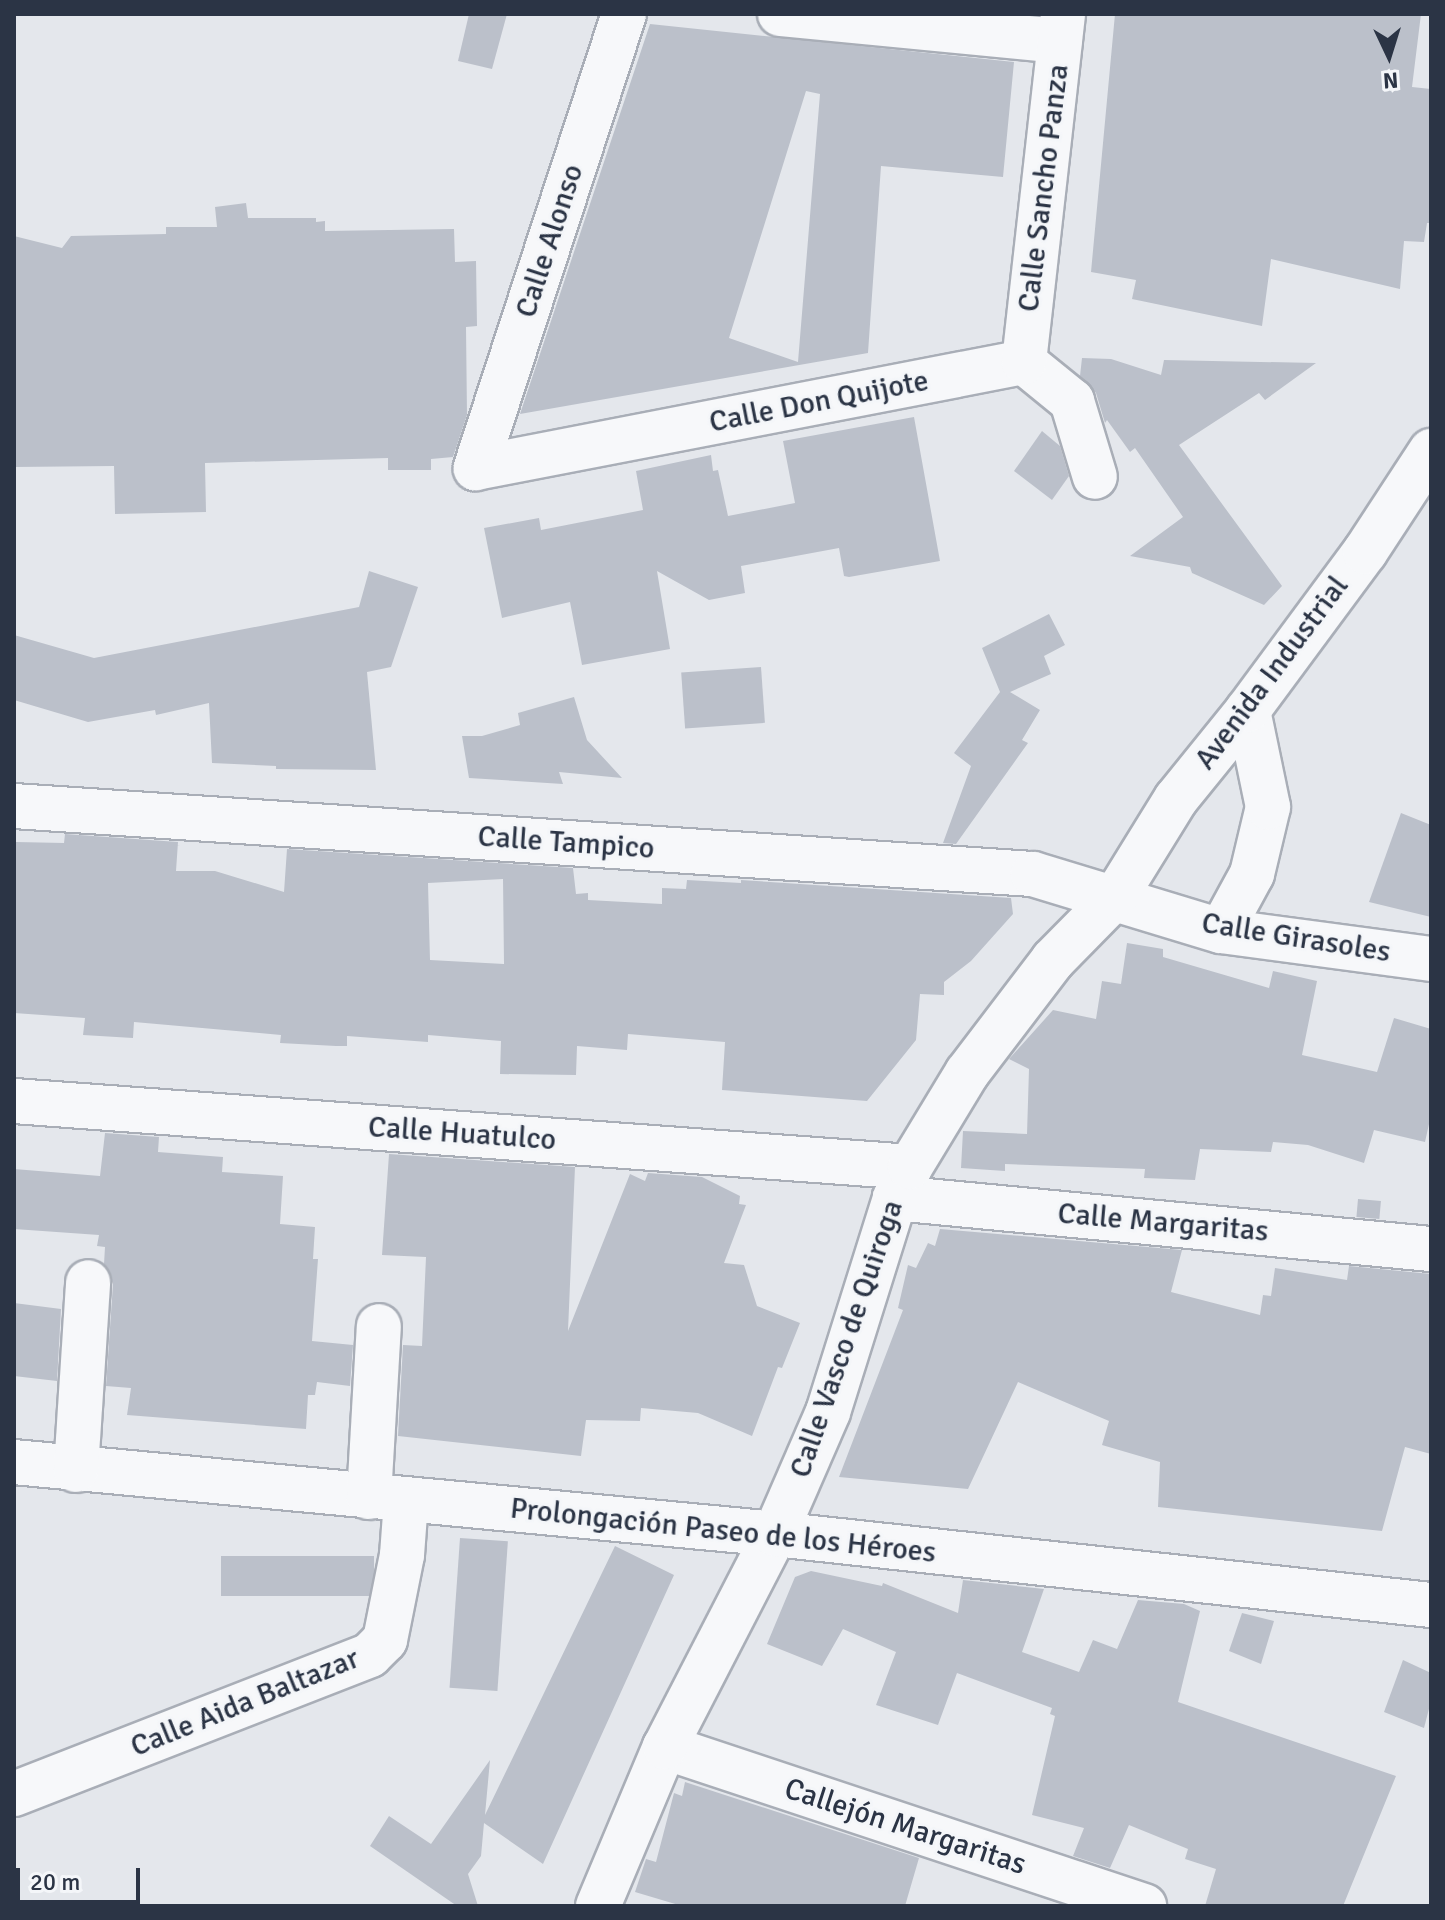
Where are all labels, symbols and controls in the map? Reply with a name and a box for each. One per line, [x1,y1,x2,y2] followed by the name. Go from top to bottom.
[1349,16,1429,96] north arrow
[1011,62,1077,314] street label: Calle Sancho Panza
[1382,66,1399,94] text: N
[508,160,592,322] street label: Calle Alonso
[706,363,932,441] street label: Calle Don Quijote
[1187,569,1357,777] street label: Avenida Industrial
[476,819,656,867] street label: Calle Tampico
[1199,905,1393,971] street label: Calle Girasoles
[367,1109,557,1159] street label: Calle Huatulco
[783,1196,911,1482] street label: Calle Vasco de Quiroga
[1056,1196,1270,1250] street label: Calle Margaritas
[508,1491,938,1571] street label: Prolongación Paseo de los Héroes
[126,1641,364,1765] street label: Calle Aida Baltazar
[780,1771,1030,1883] street label: Callejón Margaritas
[20,1852,144,1902] scale bar
[30,1867,80,1897] text: 20 m

